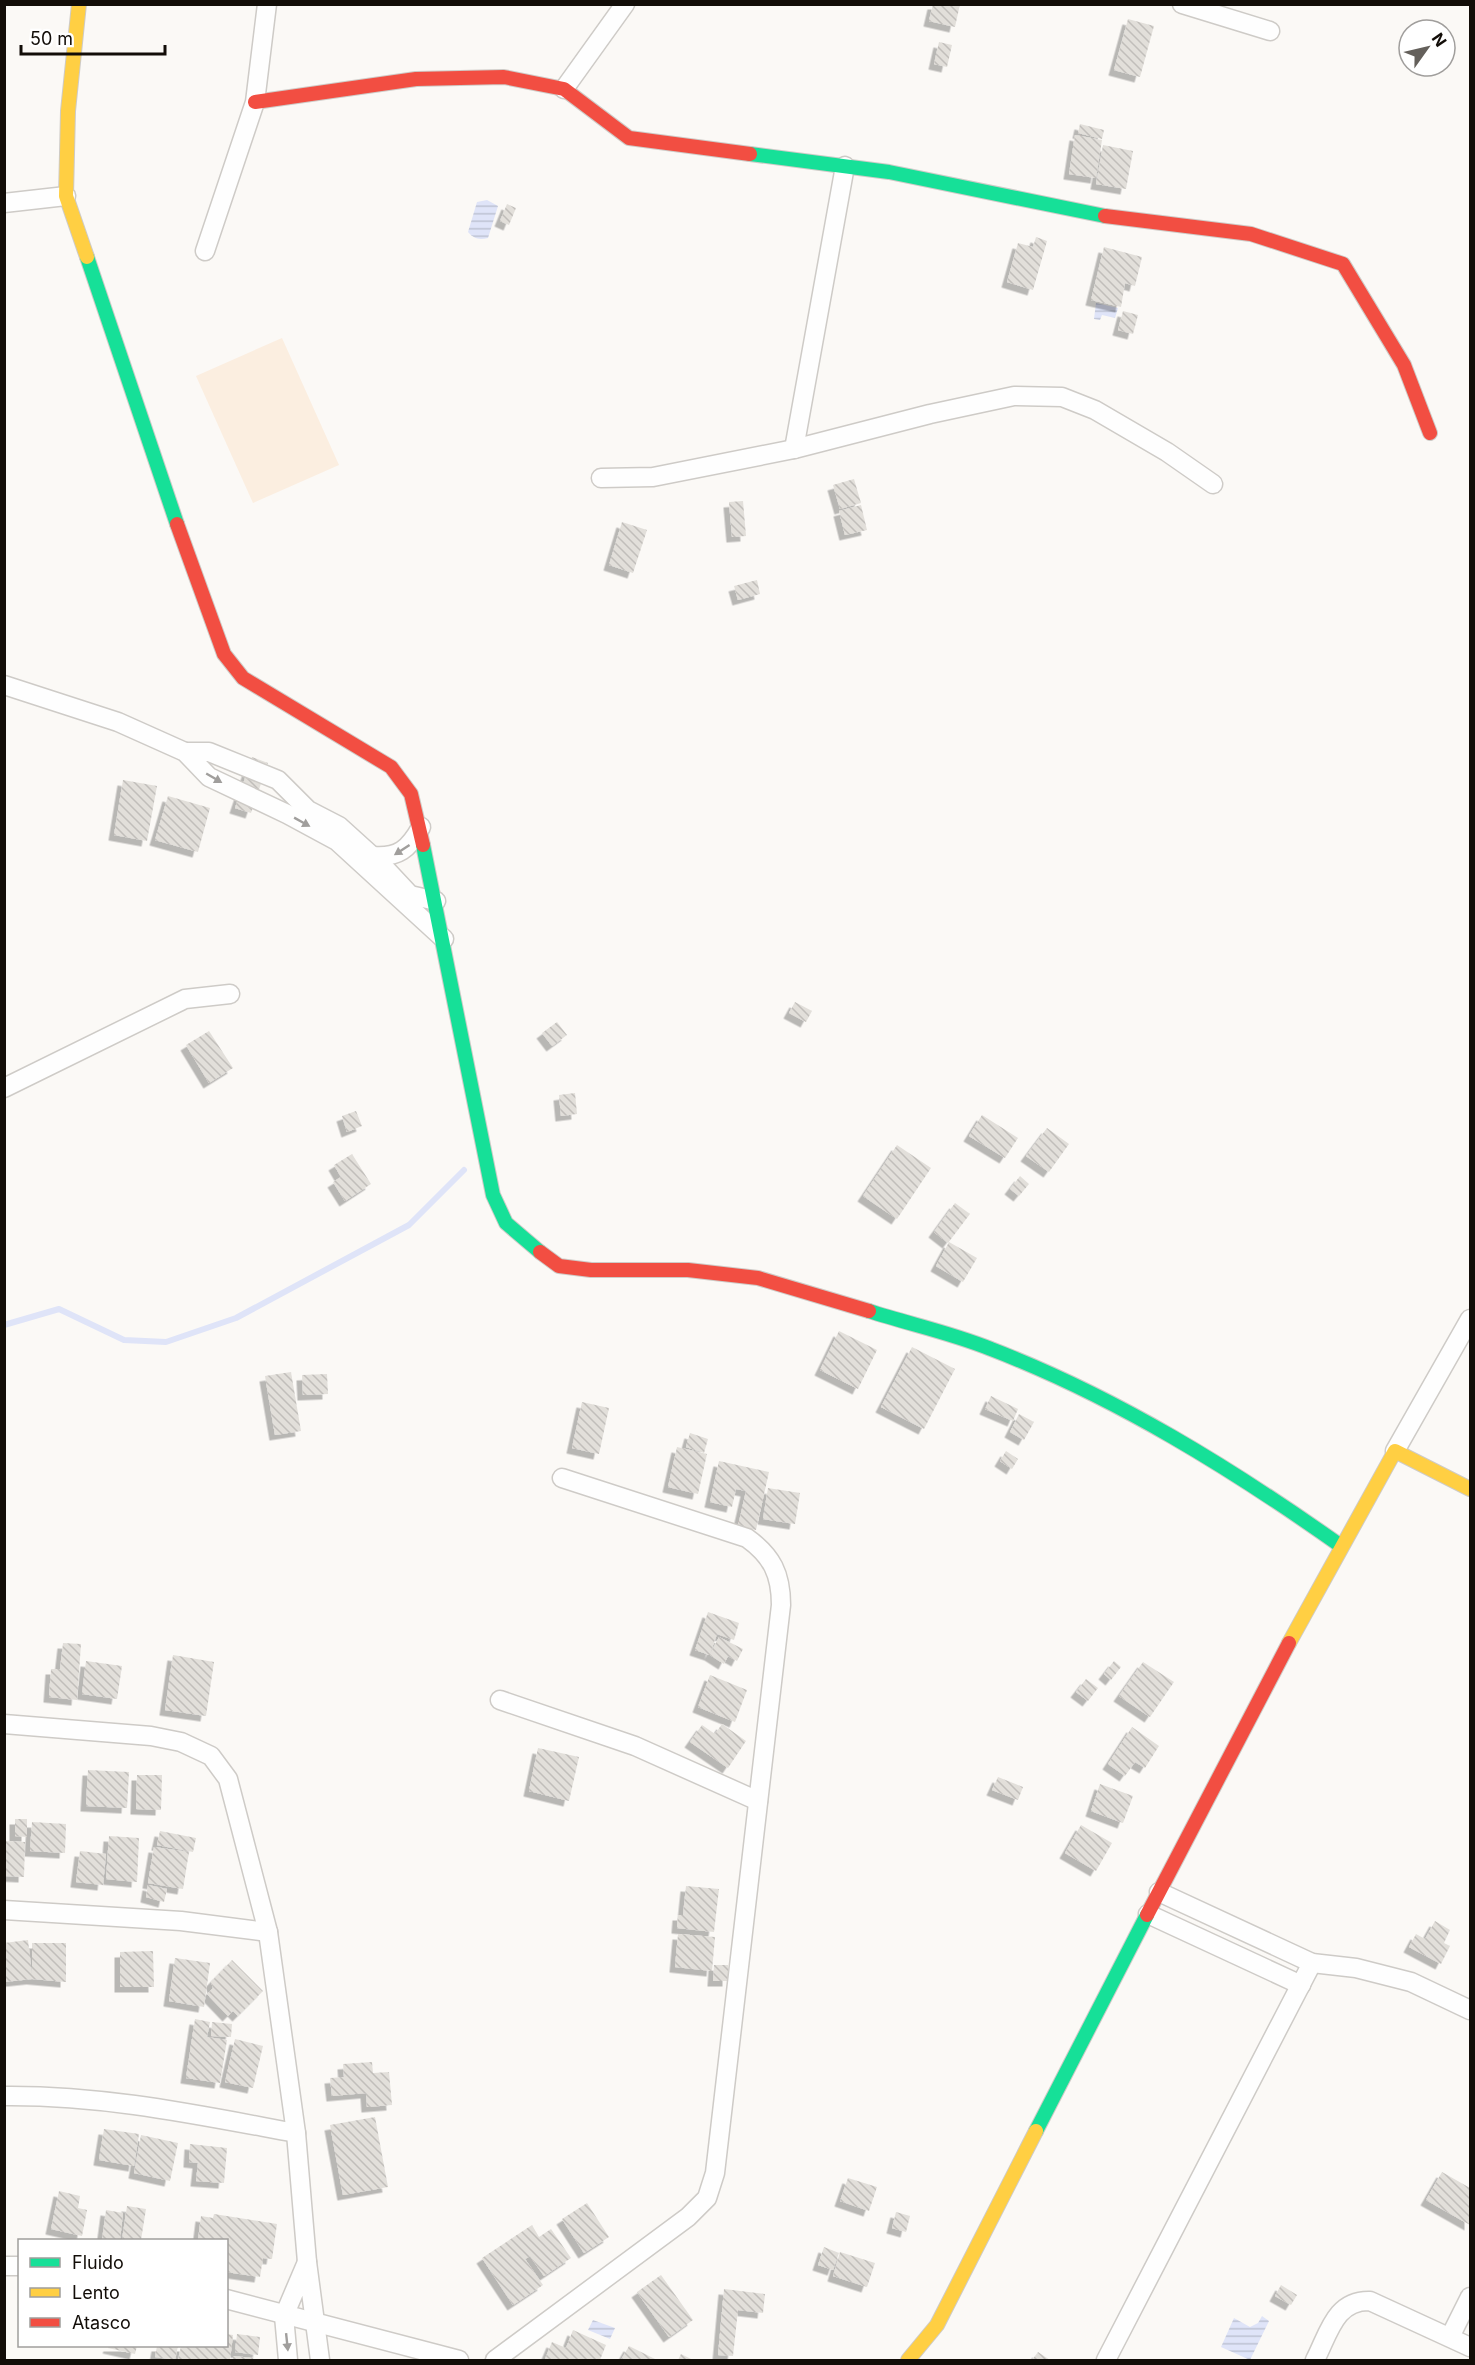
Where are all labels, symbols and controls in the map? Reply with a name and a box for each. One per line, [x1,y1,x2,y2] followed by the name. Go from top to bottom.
[21,18,165,56] scale bar
[1397,18,1457,78] north arrow
[30,28,73,49] text: 50 m
[1428,29,1451,50] text: N
[206,773,223,783] one-way arrow
[294,817,311,827] one-way arrow
[394,844,410,856] one-way arrow
[18,2239,228,2347] legend
[72,2252,124,2273] text: Fluido
[72,2282,120,2303] text: Lento
[72,2312,131,2333] text: Atasco
[282,2332,292,2351] one-way arrow

